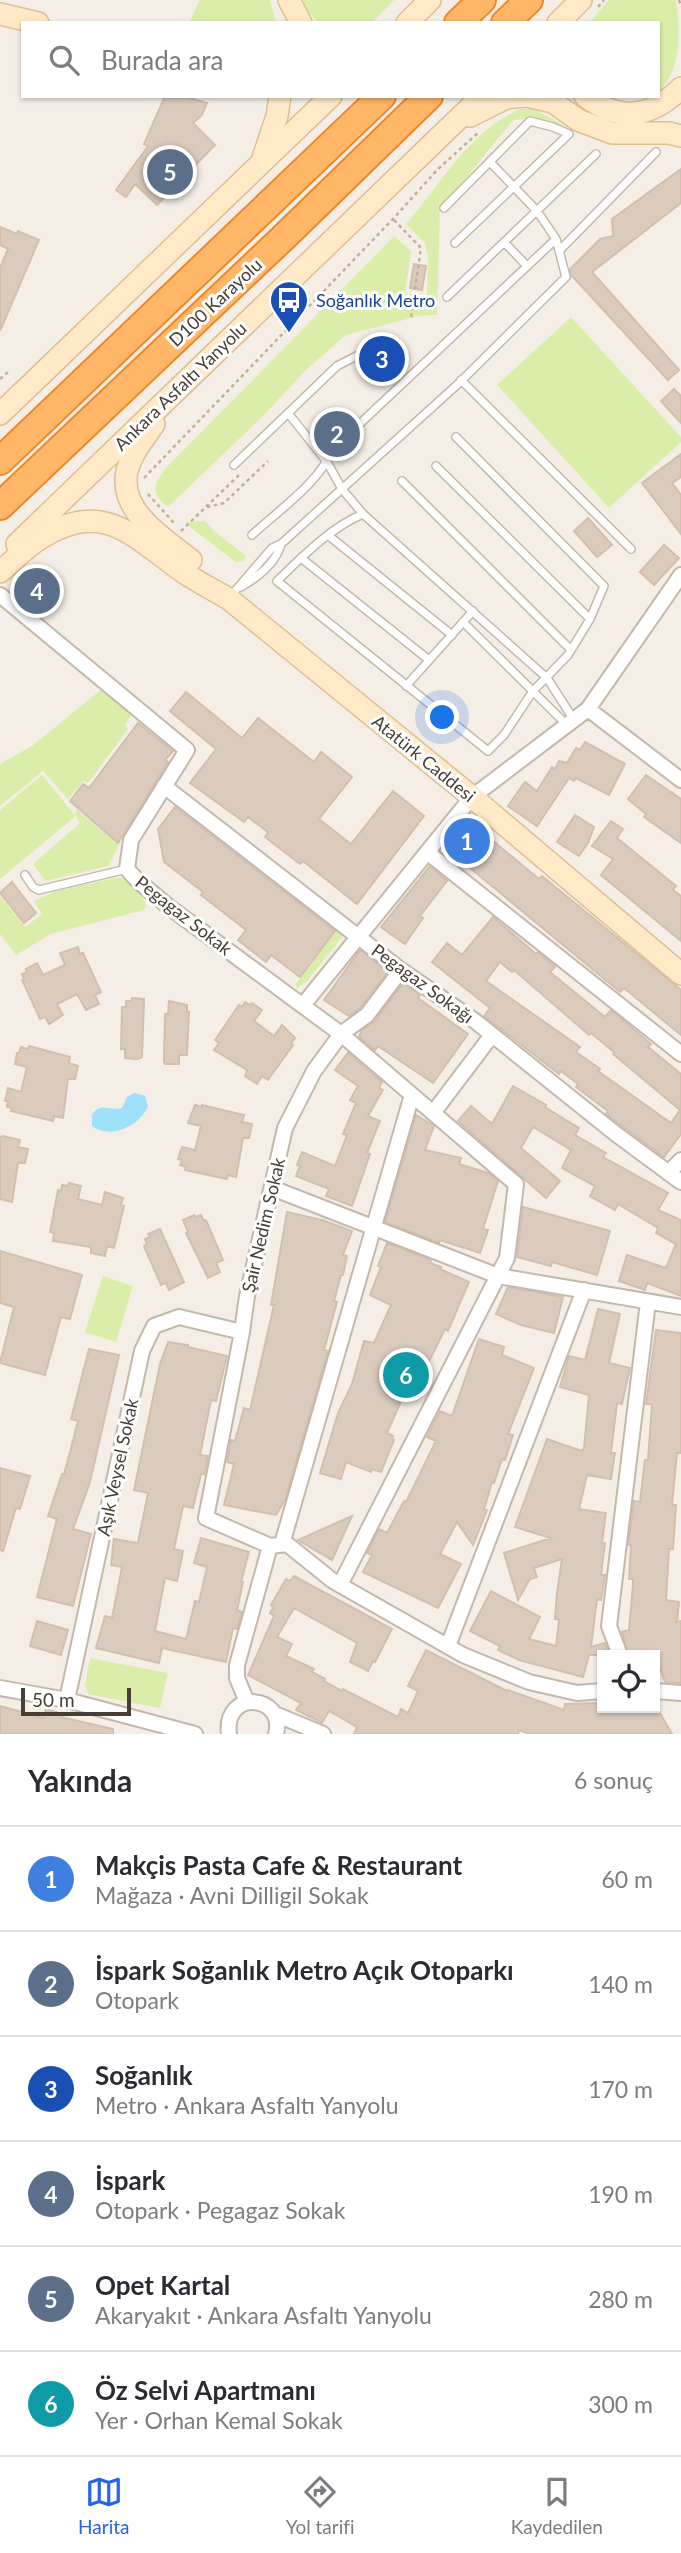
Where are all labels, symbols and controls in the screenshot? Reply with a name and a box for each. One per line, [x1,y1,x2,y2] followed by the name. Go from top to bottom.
[21,21,660,98] search box
[45,41,83,79] icon: search
[101,44,223,76] text: Burada ara
[147,146,193,198] pin: 5
[164,253,266,351] street label: D100 Karayolu
[268,279,310,334] bus stop icon: Soğanlık Metro
[316,289,435,311] place label: Soğanlık Metro
[109,317,251,455] street label: Ankara Asfaltı Yanyolu
[359,333,405,385] pin: 3
[314,408,360,460] pin: 2
[14,565,60,617] pin: 4
[425,700,459,734] your location
[368,710,480,806] street label: Atatürk Caddesi
[444,815,490,867] pin: 1
[131,871,237,960] street label: Pegagaz Sokak
[368,939,478,1027] street label: Pegagaz Sokağı
[237,1155,289,1295] street label: Şair Nedim Sokak
[383,1349,429,1401] pin: 6
[92,1395,142,1538] street label: Aşık Veysel Sokak
[597,1650,660,1713] map controls
[597,1650,660,1713] button: locate
[21,1685,131,1717] scale bar
[32,1688,75,1711] text: 50 m
[28,1762,132,1798] text: Yakında
[574,1766,653,1794] text: 6 sonuç
[95,1849,462,1881] text: Makçis Pasta Cafe & Restaurant
[44,1865,58,1893] text: 1
[602,1865,653,1893] text: 60 m
[95,1881,369,1909] text: Mağaza · Avni Dilligil Sokak
[95,1954,514,1986] text: İspark Soğanlık Metro Açık Otoparkı
[44,1970,58,1998] text: 2
[588,1970,653,1998] text: 140 m
[95,1986,179,2014] text: Otopark
[95,2059,193,2091] text: Soğanlık
[44,2075,58,2103] text: 3
[588,2075,653,2103] text: 170 m
[95,2091,399,2119] text: Metro · Ankara Asfaltı Yanyolu
[95,2164,165,2196] text: İspark
[44,2180,58,2208] text: 4
[588,2180,653,2208] text: 190 m
[95,2196,345,2224] text: Otopark · Pegagaz Sokak
[95,2269,230,2301] text: Opet Kartal
[44,2285,58,2313] text: 5
[588,2285,653,2313] text: 280 m
[95,2301,432,2329] text: Akaryakıt · Ankara Asfaltı Yanyolu
[95,2374,316,2406] text: Öz Selvi Apartmanı
[44,2390,58,2418] text: 6
[588,2390,653,2418] text: 300 m
[95,2406,343,2434] text: Yer · Orhan Kemal Sokak
[78,2473,129,2538] tab: Harita
[286,2473,355,2538] tab: Yol tarifi
[511,2473,603,2538] tab: Kaydedilen

